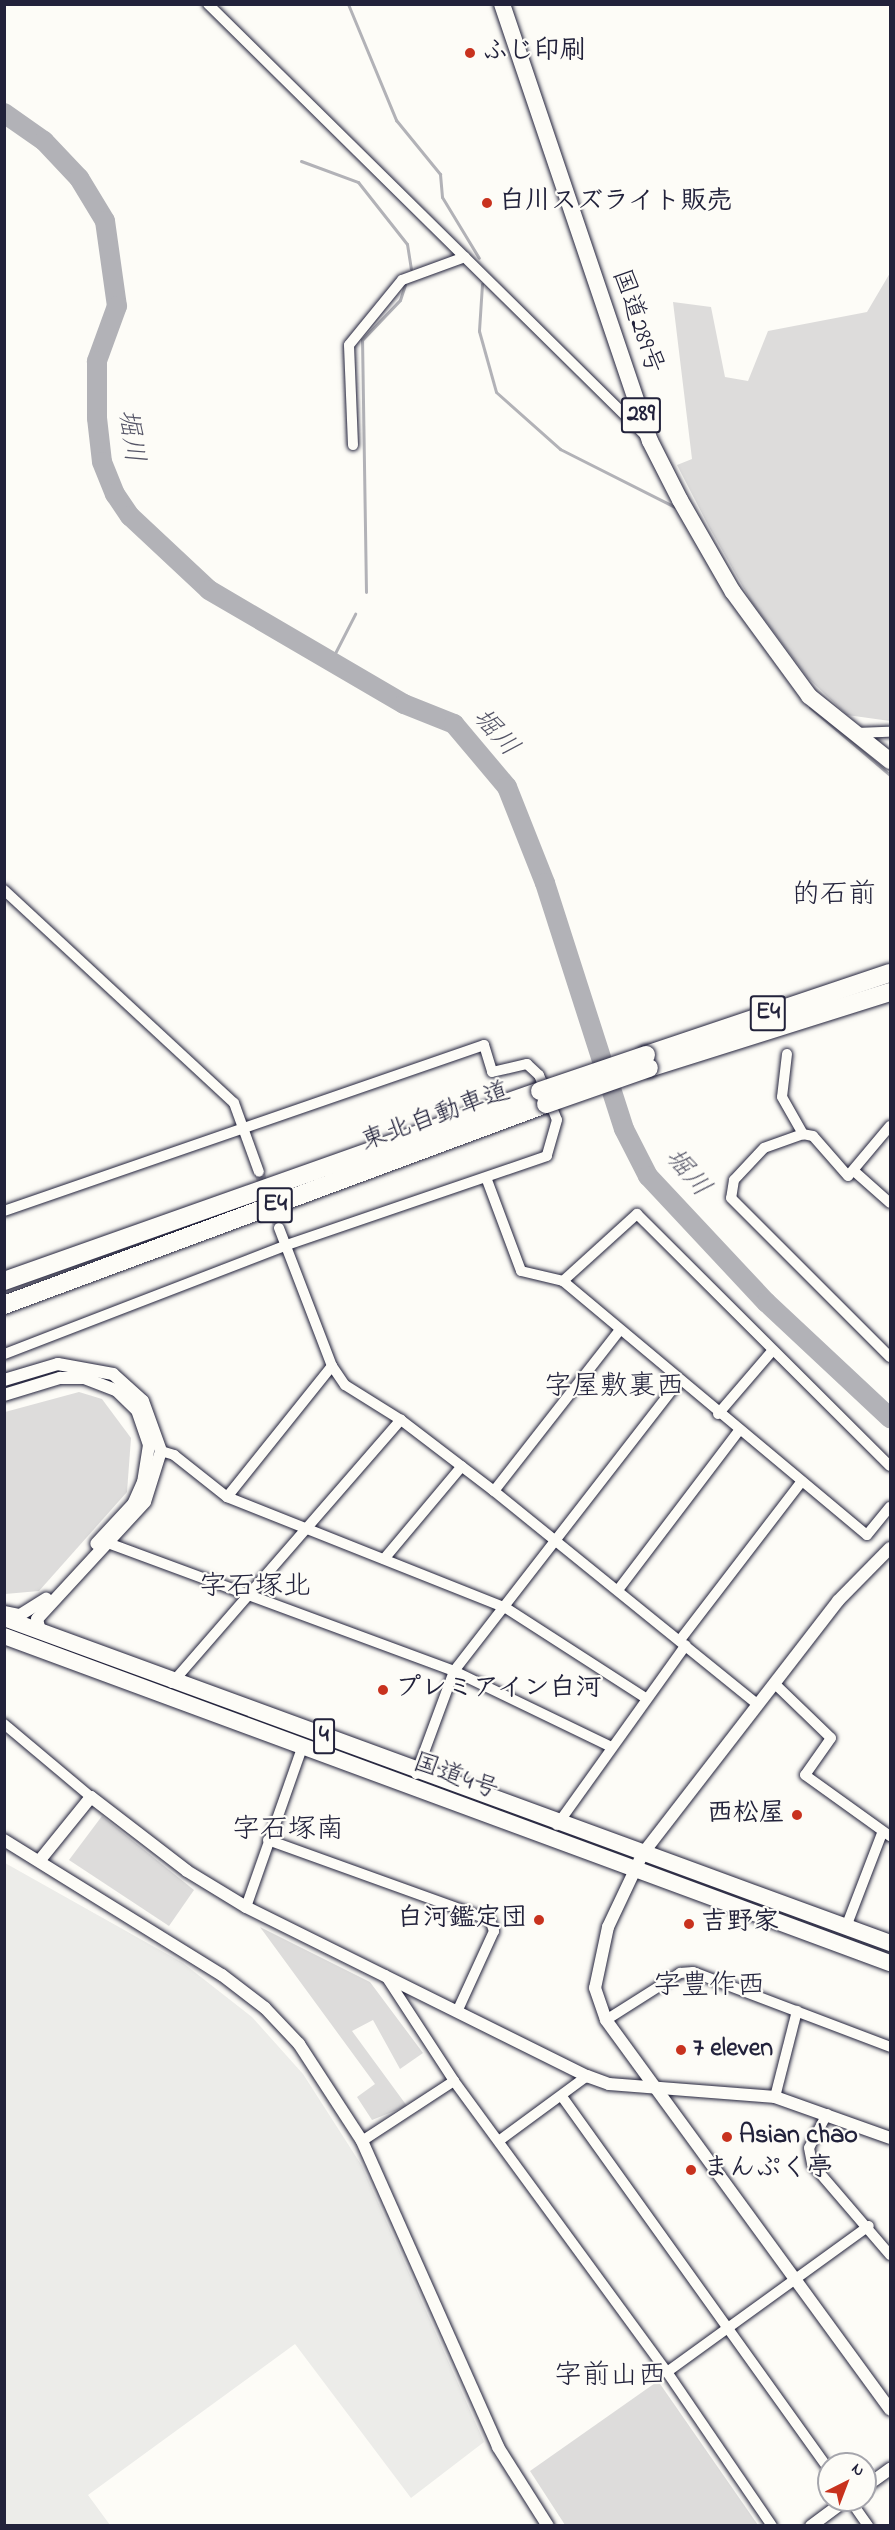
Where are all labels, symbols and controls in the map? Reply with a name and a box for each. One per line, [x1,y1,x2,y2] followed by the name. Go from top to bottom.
[482,37,586,69] place label: ふじ印刷
[463,46,477,60] marker: ふじ印刷
[499,187,733,219] place label: 白川スズライト販売
[480,196,494,210] marker: 白川スズライト販売
[604,266,668,378] street label: 国道289号
[620,394,662,436] road number: 289
[110,407,150,465] water label: 堀川
[465,702,525,764] water label: 堀川
[792,879,876,913] district label: 的石前
[748,992,788,1034] road number: E4
[357,1077,515,1159] street label: 東北自動車道
[657,1142,717,1204] water label: 堀川
[256,1184,294,1226] road number: E4
[544,1371,684,1405] district label: 字屋敷裏西
[199,1571,311,1605] district label: 字石塚北
[395,1674,603,1706] place label: プレミアイン白河
[376,1683,390,1697] marker: プレミアイン白河
[312,1715,336,1757] road number: 4
[408,1748,502,1808] street label: 国道4号
[707,1799,785,1831] place label: 西松屋
[790,1808,804,1822] marker: 西松屋
[232,1814,344,1848] district label: 字石塚南
[397,1904,527,1936] place label: 白河鑑定団
[701,1908,779,1940] place label: 吉野家
[532,1913,546,1927] marker: 白河鑑定団
[682,1917,696,1931] marker: 吉野家
[653,1970,765,2004] district label: 字豊作西
[693,2034,773,2066] place label: 7 eleven
[674,2043,688,2057] marker: 7 eleven
[739,2121,858,2153] place label: Asian chao
[720,2130,734,2144] marker: Asian chao
[703,2154,833,2186] place label: まんぷく亭
[684,2163,698,2177] marker: まんぷく亭
[554,2360,666,2394] district label: 字前山西
[817,2452,877,2512] north arrow
[846,2458,870,2483] text: N

